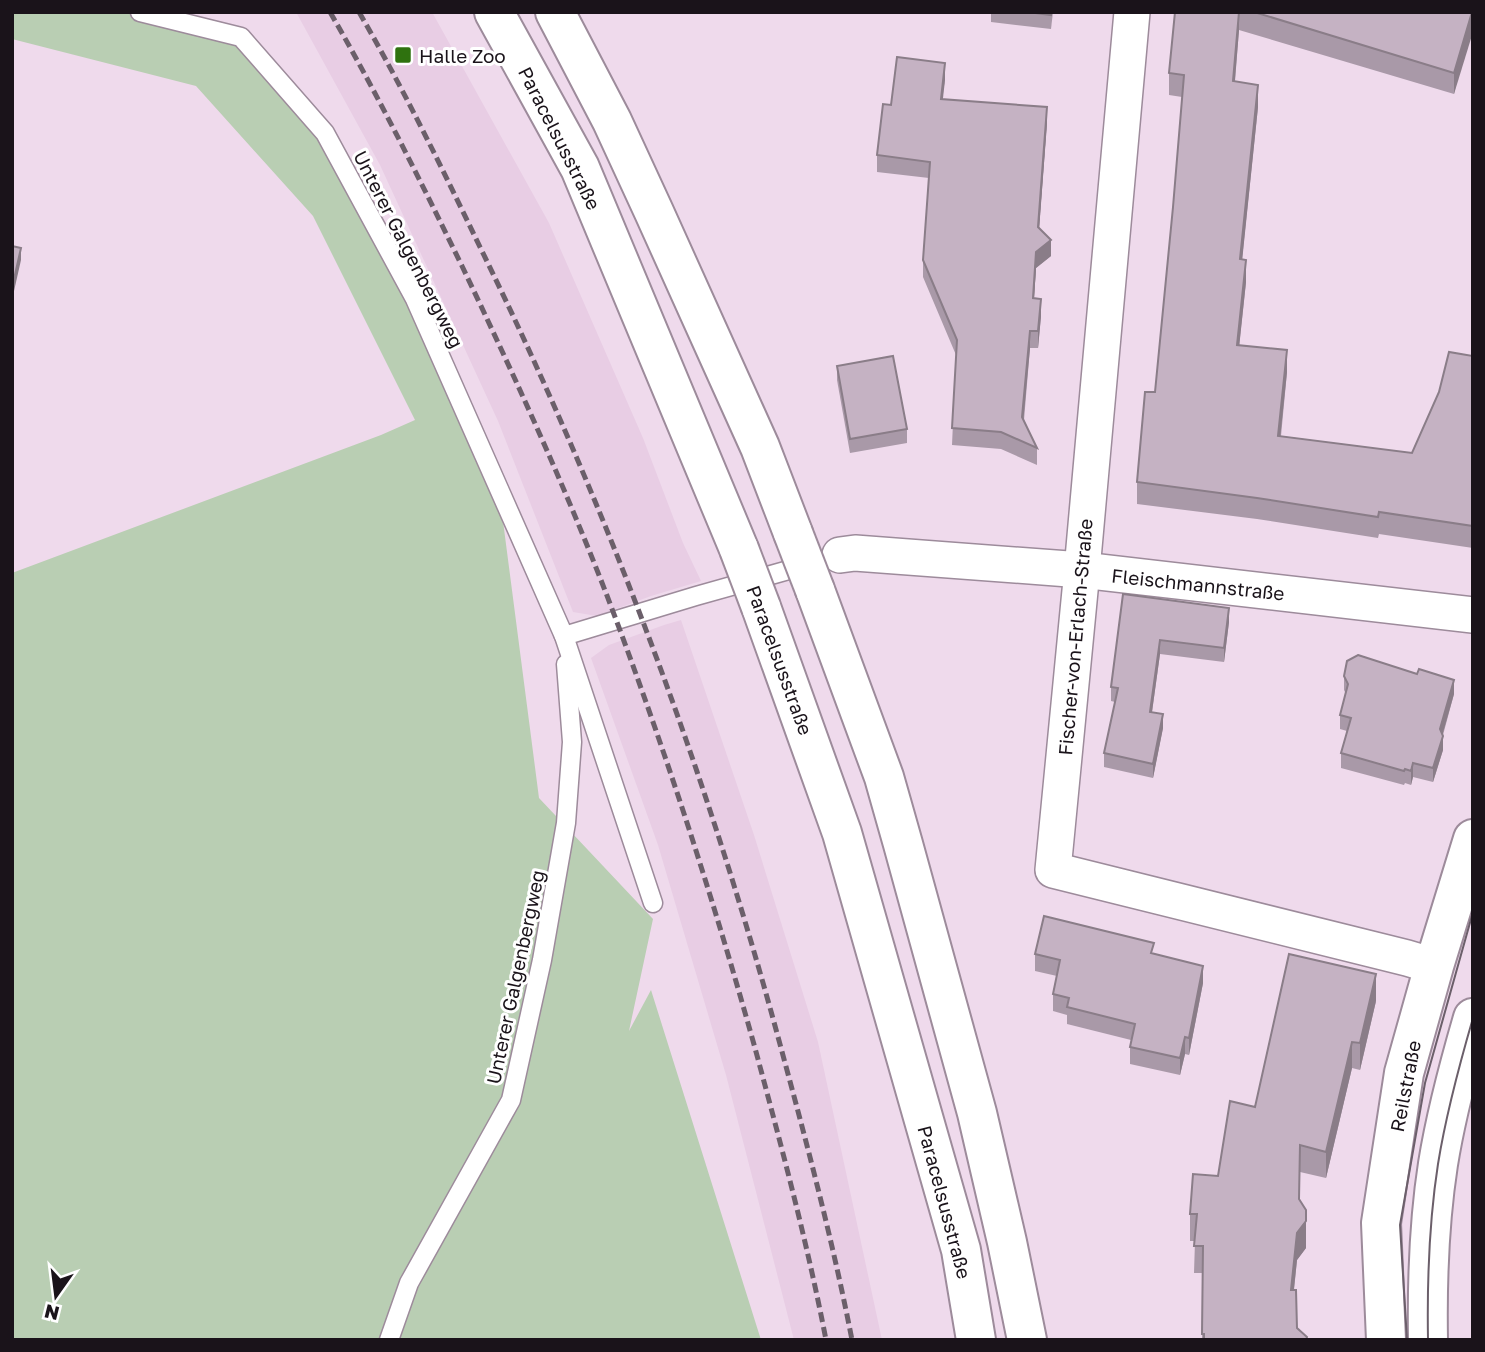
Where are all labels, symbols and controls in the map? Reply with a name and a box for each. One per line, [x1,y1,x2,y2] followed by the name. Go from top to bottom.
[419,44,506,67] place label: Halle Zoo
[393,45,413,65] marker: Halle Zoo
[514,63,606,213] street label: Paracelsusstraße
[349,147,469,351] street label: Unterer Galgenbergweg
[1053,518,1097,756] street label: Fischer-von-Erlach-Straße
[1110,563,1286,605] street label: Fleischmannstraße
[742,582,818,738] street label: Paracelsusstraße
[481,868,549,1086] street label: Unterer Galgenbergweg
[1385,1038,1425,1134] street label: Reilstraße
[913,1123,977,1281] street label: Paracelsusstraße
[21,1261,91,1331] north arrow
[42,1300,62,1326] text: N

